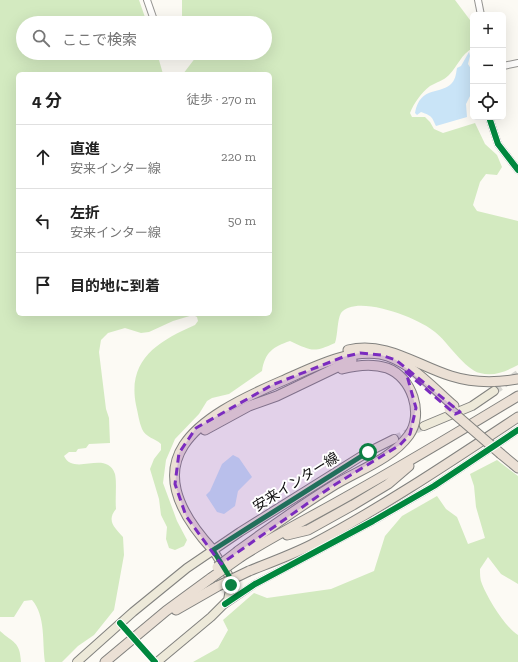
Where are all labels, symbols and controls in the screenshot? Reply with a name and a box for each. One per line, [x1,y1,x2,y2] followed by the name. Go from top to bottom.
[470,12,506,120] map controls
[470,12,506,48] button: +
[16,16,272,60] search box
[30,27,52,49] icon: search
[62,31,137,49] text: ここで検索
[470,48,506,84] button: −
[470,84,506,120] button: locate
[32,90,62,110] text: 4 分
[187,92,256,107] text: 徒歩 · 270 m
[70,140,100,158] text: 直進
[32,146,54,168] icon: ahead
[221,149,256,164] text: 220 m
[70,161,161,176] text: 安来インター線
[70,204,100,222] text: 左折
[32,210,54,232] icon: left
[228,213,256,228] text: 50 m
[70,225,161,240] text: 安来インター線
[32,274,54,296] icon: arrive
[70,277,160,295] text: 目的地に到着
[359,443,377,461] route start
[250,449,342,515] street label: 安来インター線
[222,576,240,594] route end

